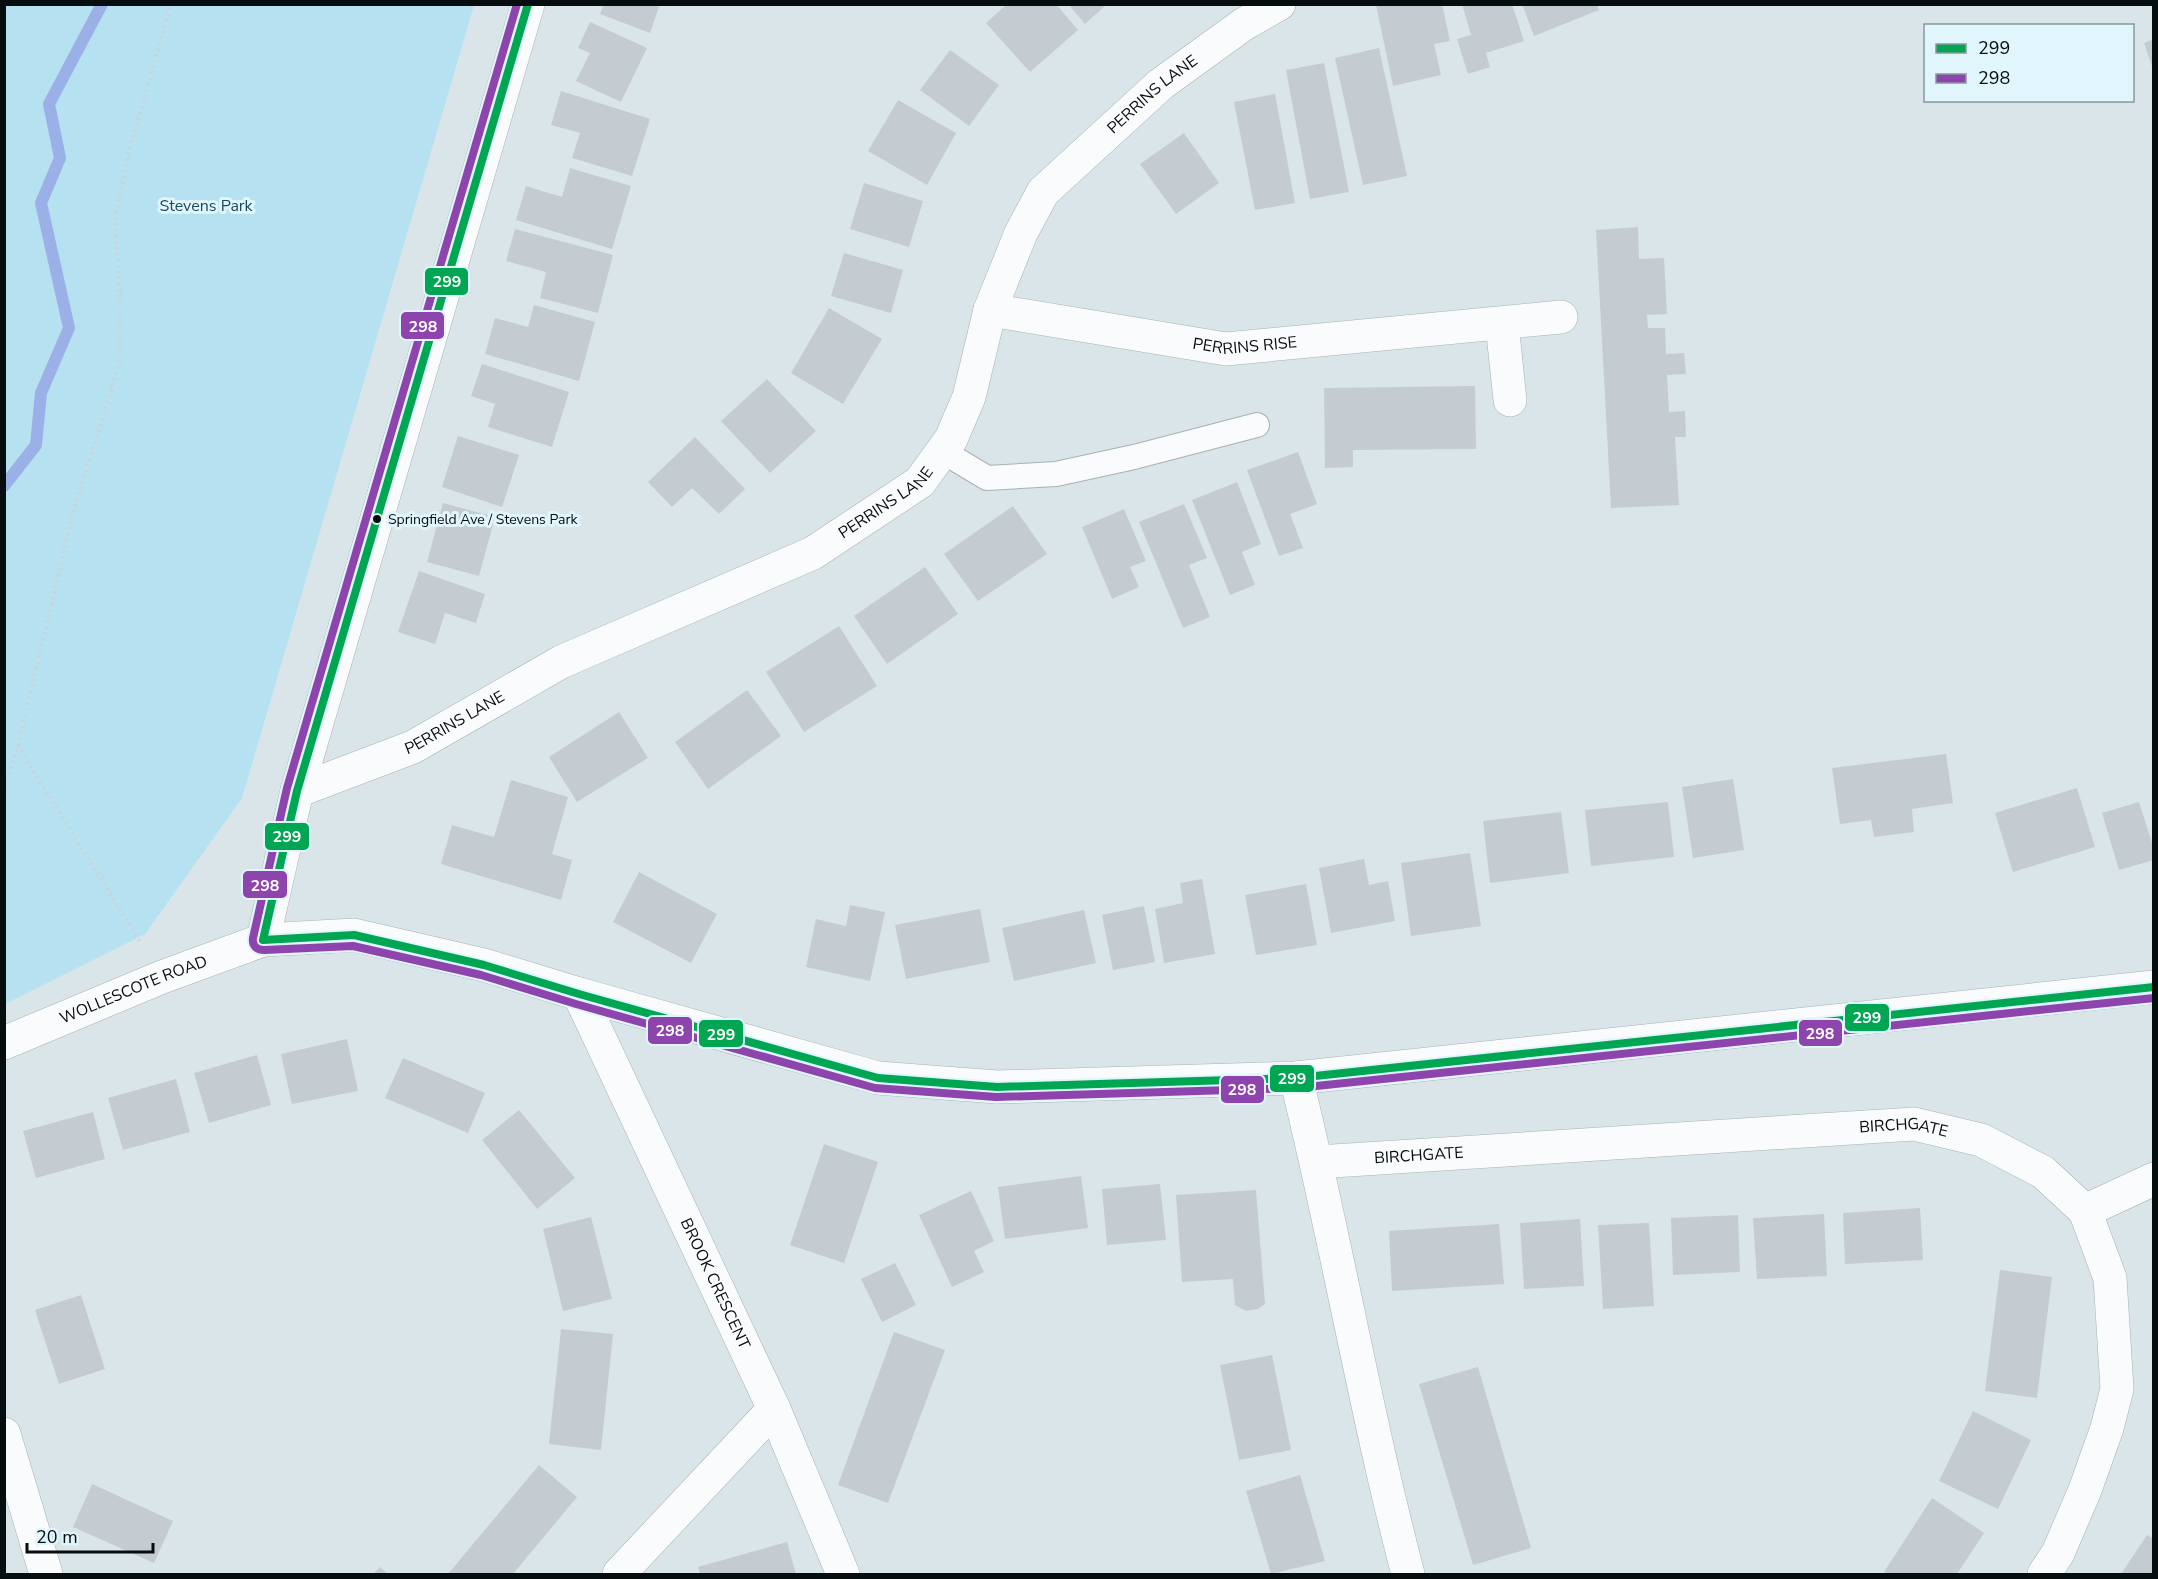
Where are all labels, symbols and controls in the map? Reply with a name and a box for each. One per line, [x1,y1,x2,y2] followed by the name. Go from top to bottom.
[1924,24,2134,102] legend
[1978,36,2010,60] text: 299
[1102,50,1202,139] street label: PERRINS LANE
[1978,66,2010,90] text: 298
[159,195,254,217] park label: Stevens Park
[424,267,469,296] line badge: 299
[433,271,461,293] text: 299
[400,311,445,340] line badge: 298
[409,316,437,338] text: 298
[1191,331,1298,360] street label: PERRINS RISE
[834,462,938,544] street label: PERRINS LANE
[388,510,578,529] place label: Springfield Ave / Stevens Park
[371,513,383,525] marker: Springfield Ave / Stevens Park
[402,686,509,760] street label: PERRINS LANE
[264,822,310,851] line badge: 299
[273,826,301,848] text: 299
[242,870,288,899] line badge: 298
[251,875,279,897] text: 298
[56,950,210,1030] street label: WOLLESCOTE ROAD
[1844,1003,1890,1032] line badge: 299
[1853,1007,1881,1029] text: 299
[647,1016,693,1045] line badge: 298
[698,1019,744,1048] line badge: 299
[1798,1019,1843,1047] line badge: 298
[656,1020,684,1042] text: 298
[1806,1023,1834,1045] text: 298
[707,1024,735,1046] text: 299
[1269,1064,1315,1093] line badge: 299
[1278,1068,1306,1090] text: 299
[1220,1075,1265,1104] line badge: 298
[1228,1079,1256,1101] text: 298
[1858,1113,1950,1143] street label: BIRCHGATE
[1373,1142,1464,1169] street label: BIRCHGATE
[675,1215,755,1353] street label: BROOK CRESCENT
[27,1516,153,1554] scale bar
[36,1525,78,1549] text: 20 m

